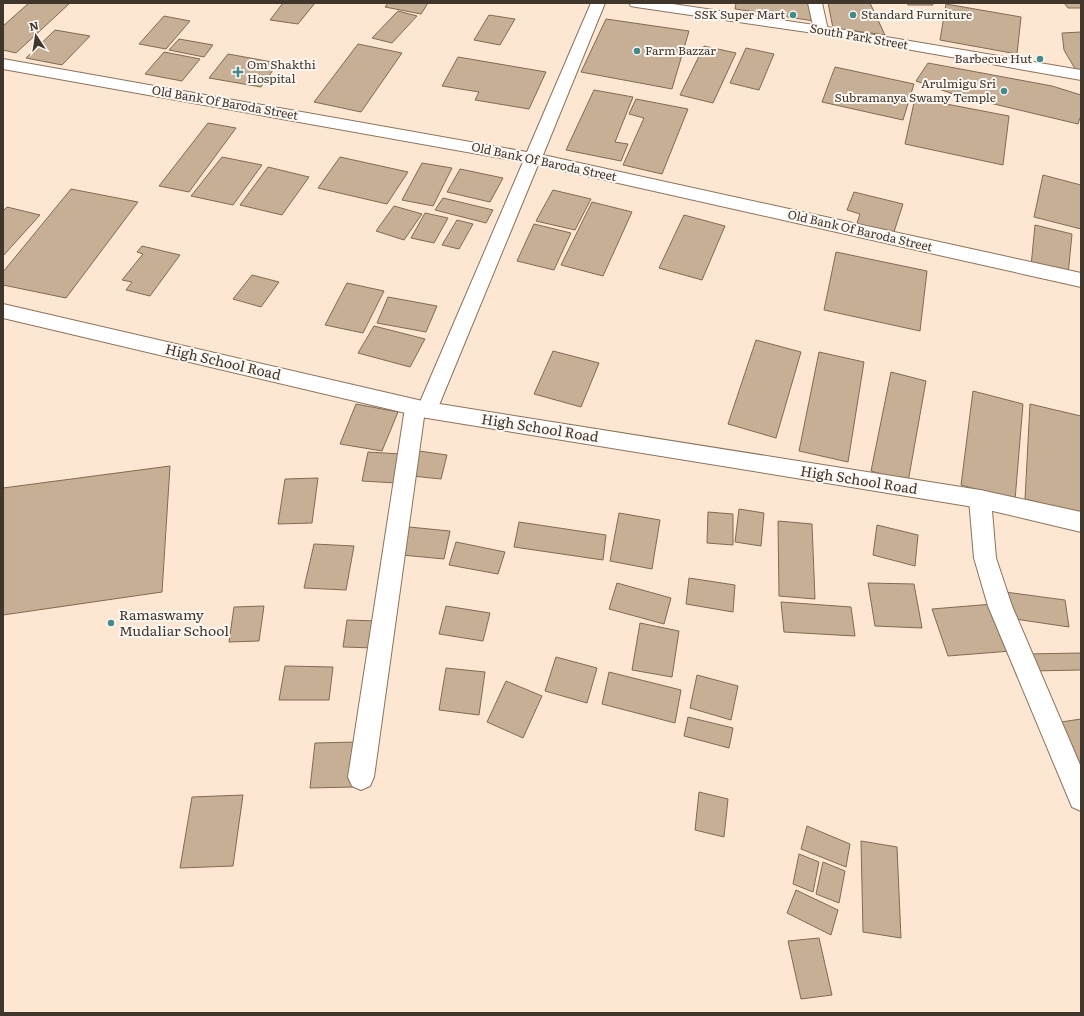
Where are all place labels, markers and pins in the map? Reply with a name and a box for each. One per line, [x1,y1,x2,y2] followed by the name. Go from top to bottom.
[694,5,785,23] place label: SSK Super Mart
[861,5,972,23] place label: Standard Furniture
[788,10,798,20] marker: SSK Super Mart
[848,10,858,20] marker: Standard Furniture
[645,41,716,59] place label: Farm Bazzar
[632,46,642,56] marker: Farm Bazzar
[955,49,1032,67] place label: Barbecue Hut
[1035,54,1045,64] marker: Barbecue Hut
[247,55,316,87] place label: Om Shakthi Hospital
[232,66,244,78] marker: Om Shakthi Hospital
[835,74,996,106] place label: Arulmigu Sri Subramanya Swamy Temple
[999,86,1009,96] marker: Arulmigu Sri Subramanya Swamy Temple
[119,604,229,640] place label: Ramaswamy Mudaliar School
[106,618,116,628] marker: Ramaswamy Mudaliar School

